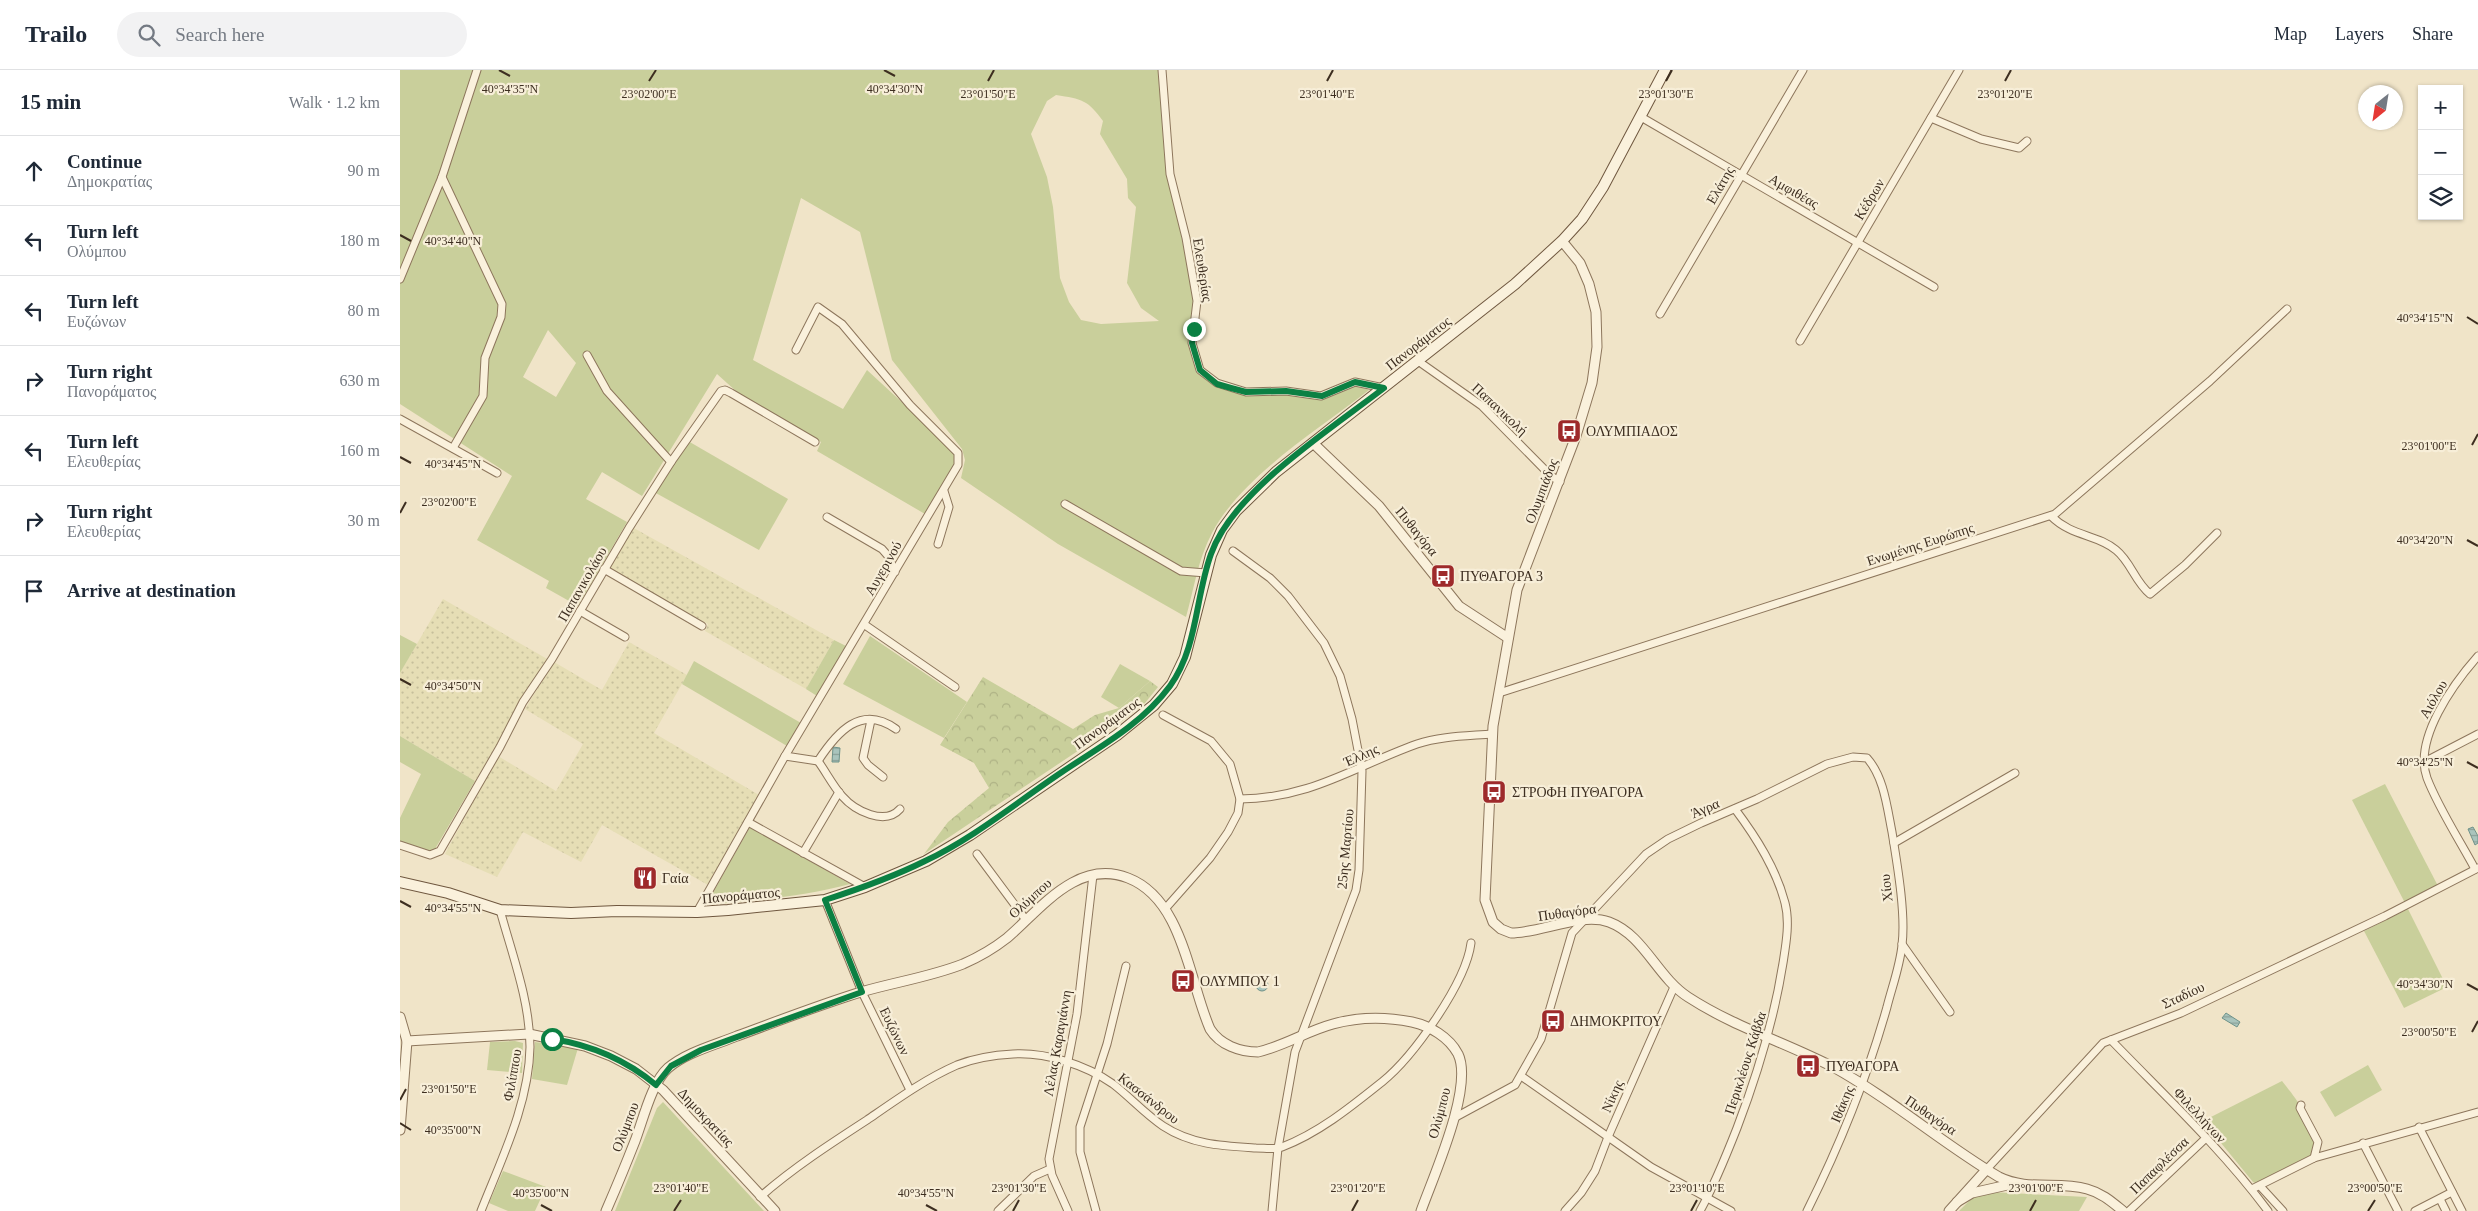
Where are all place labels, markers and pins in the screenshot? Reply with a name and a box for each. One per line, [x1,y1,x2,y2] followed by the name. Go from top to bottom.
[1556,418,1582,444] bus stop icon: ΟΛΥΜΠΙΑΔΟΣ
[1586,424,1678,439] place label: ΟΛΥΜΠΙΑΔΟΣ
[1430,563,1456,589] bus stop icon: ΠΥΘΑΓΟΡΑ 3
[1460,569,1543,584] place label: ΠΥΘΑΓΟΡΑ 3
[1481,779,1507,805] bus stop icon: ΣΤΡΟΦΗ ΠΥΘΑΓΟΡΑ
[1512,785,1645,800] place label: ΣΤΡΟΦΗ ΠΥΘΑΓΟΡΑ
[632,865,658,891] restaurant icon: Γαία
[662,871,689,886] place label: Γαία
[1170,968,1196,994] bus stop icon: ΟΛΥΜΠΟΥ 1
[1200,974,1280,989] place label: ΟΛΥΜΠΟΥ 1
[1540,1008,1566,1034] bus stop icon: ΔΗΜΟΚΡΙΤΟΥ
[1570,1014,1662,1029] place label: ΔΗΜΟΚΡΙΤΟΥ
[1795,1053,1821,1079] bus stop icon: ΠΥΘΑΓΟΡΑ
[1826,1059,1900,1074] place label: ΠΥΘΑΓΟΡΑ

